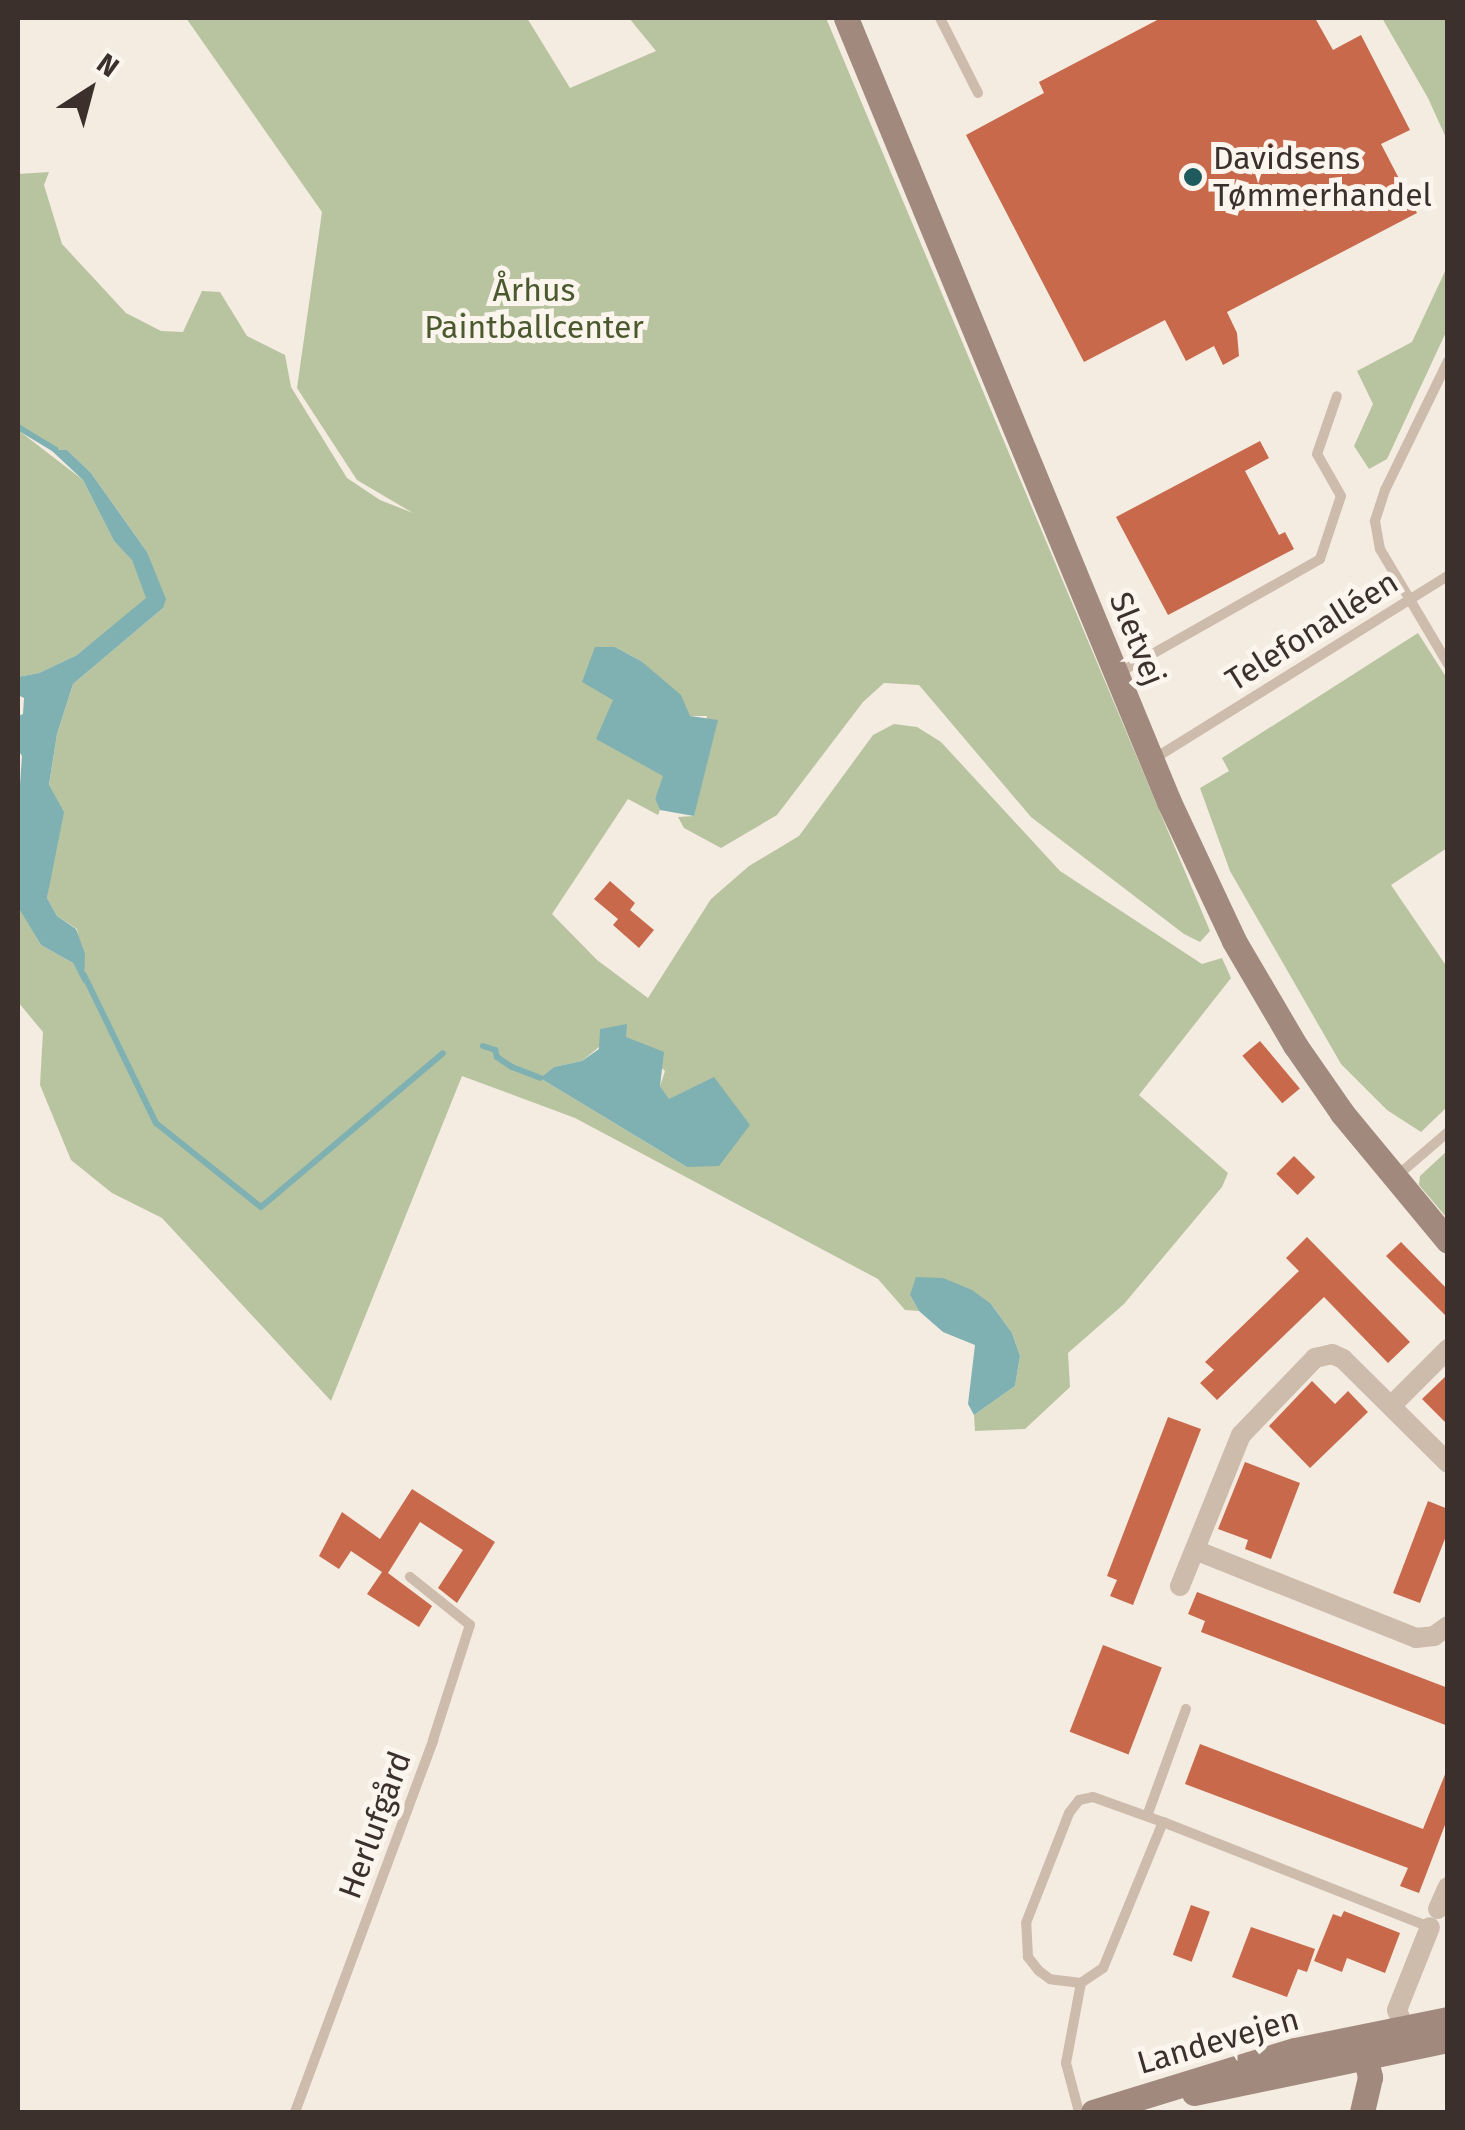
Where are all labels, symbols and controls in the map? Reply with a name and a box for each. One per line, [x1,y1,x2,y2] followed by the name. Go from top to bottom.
[40,40,140,140] north arrow
[91,47,125,84] text: N
[1213,140,1432,215] place label: Davidsens Tømmerhandel
[1182,166,1204,188] marker: Davidsens Tømmerhandel
[424,272,644,347] park label: Århus Paintballcenter
[1219,563,1405,699] street label: Telefonalléen
[1101,587,1173,691] street label: Sletvej
[331,1746,419,1904] street label: Herlufgård
[1133,2000,1303,2082] street label: Landevejen

